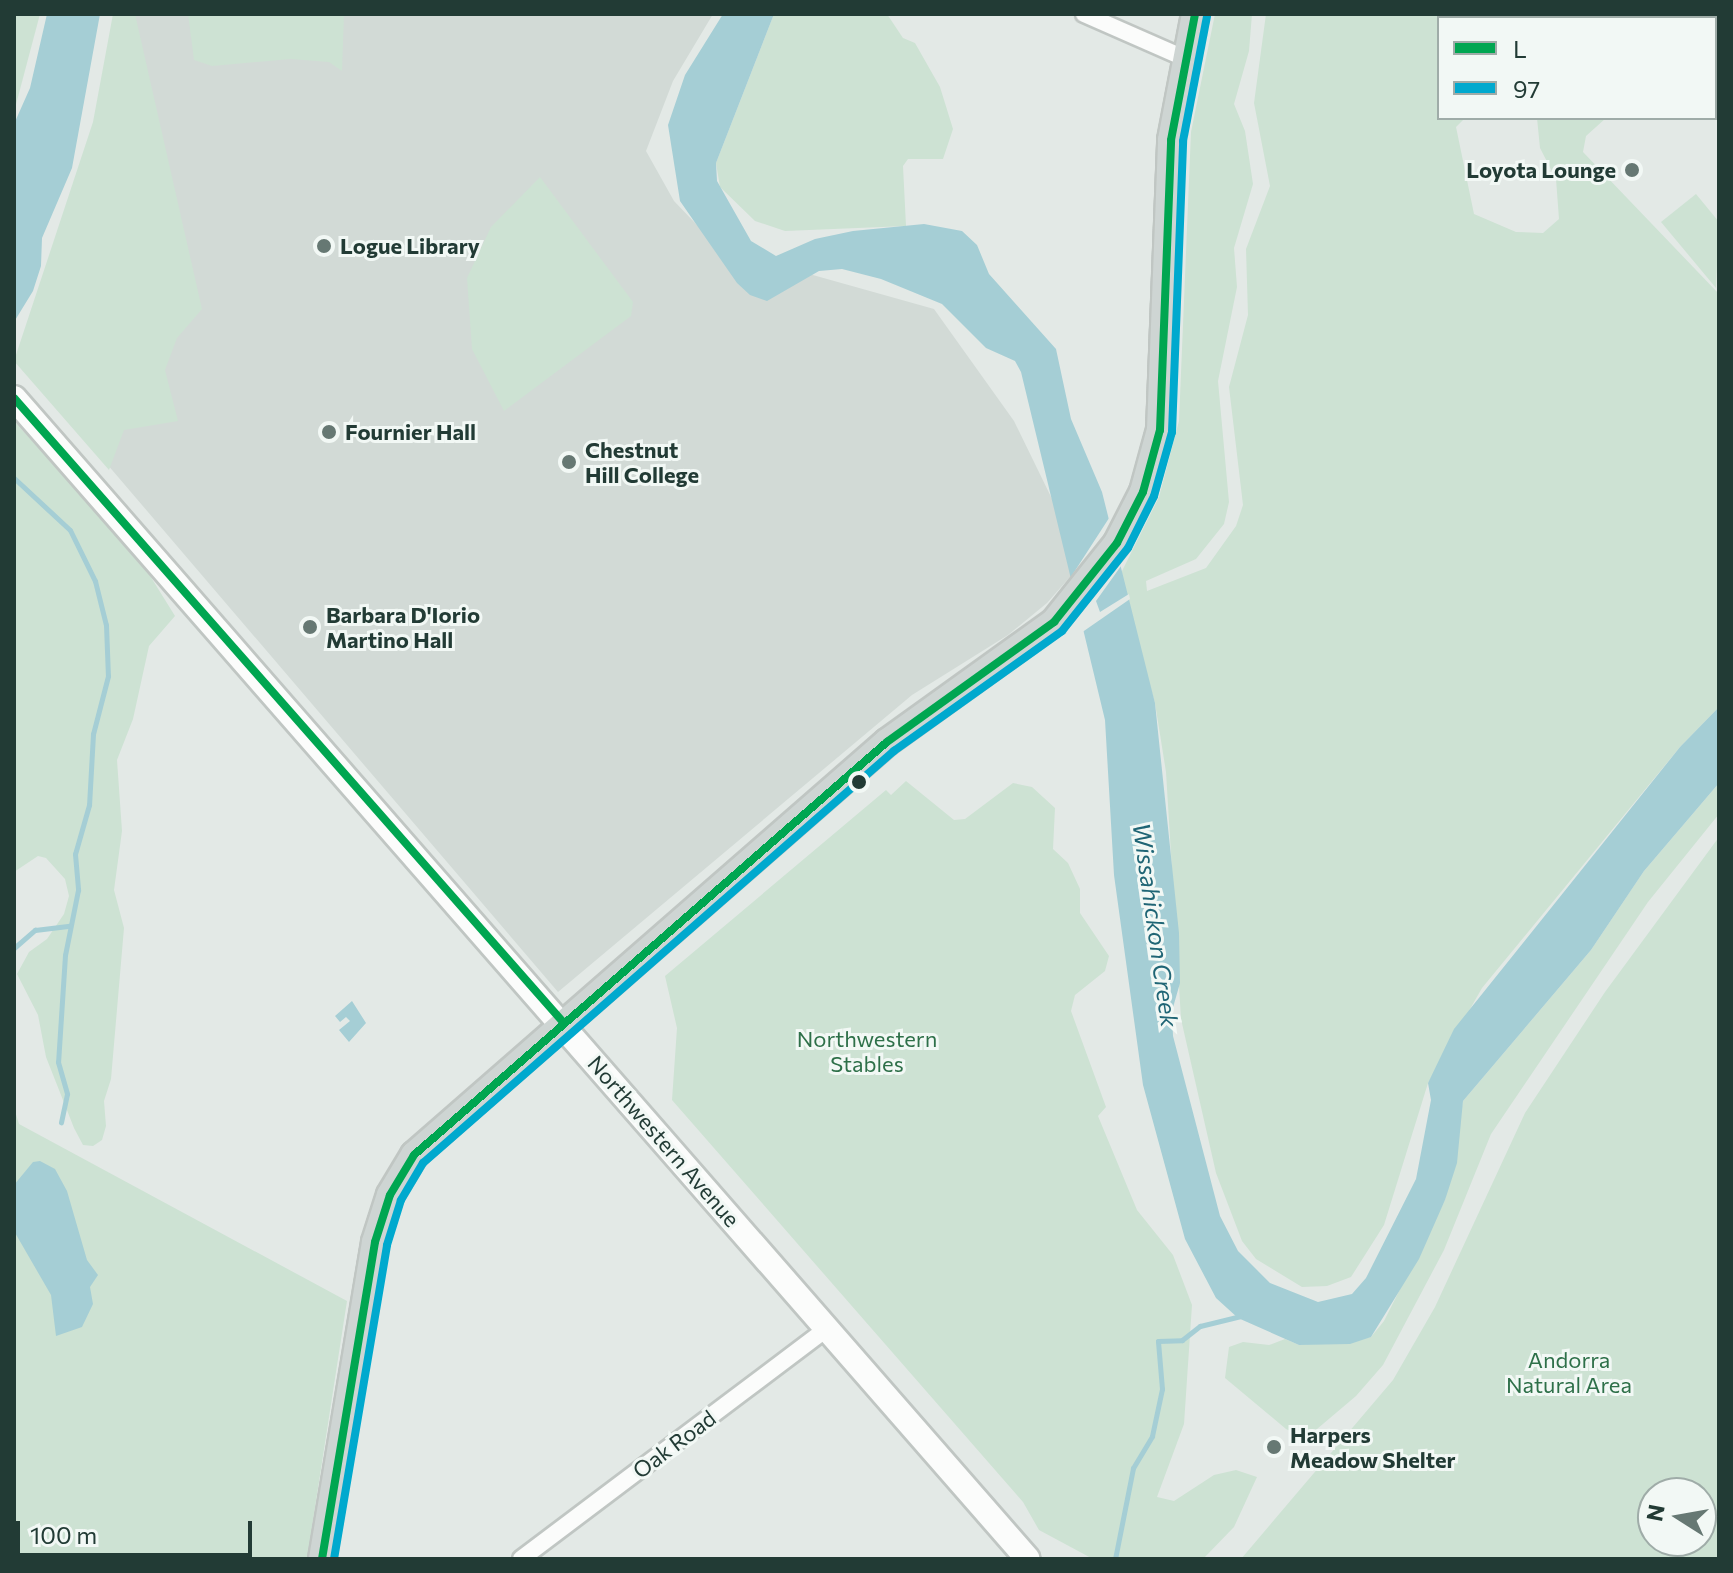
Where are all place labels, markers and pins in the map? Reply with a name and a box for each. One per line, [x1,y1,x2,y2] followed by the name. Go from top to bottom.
[1466,157,1616,183] place label: Loyota Lounge
[1623,161,1641,179] marker: Loyota Lounge
[340,233,480,259] place label: Logue Library
[315,237,333,255] marker: Logue Library
[345,419,476,445] place label: Fournier Hall
[320,423,338,441] marker: Fournier Hall
[585,436,699,488] place label: Chestnut Hill College
[560,453,578,471] marker: Chestnut Hill College
[326,601,480,652] place label: Barbara D'Iorio Martino Hall
[301,618,319,636] marker: Barbara D'Iorio Martino Hall
[851,774,867,790] unlabelled marker
[1290,1421,1456,1472] place label: Harpers Meadow Shelter
[1265,1438,1283,1456] marker: Harpers Meadow Shelter

